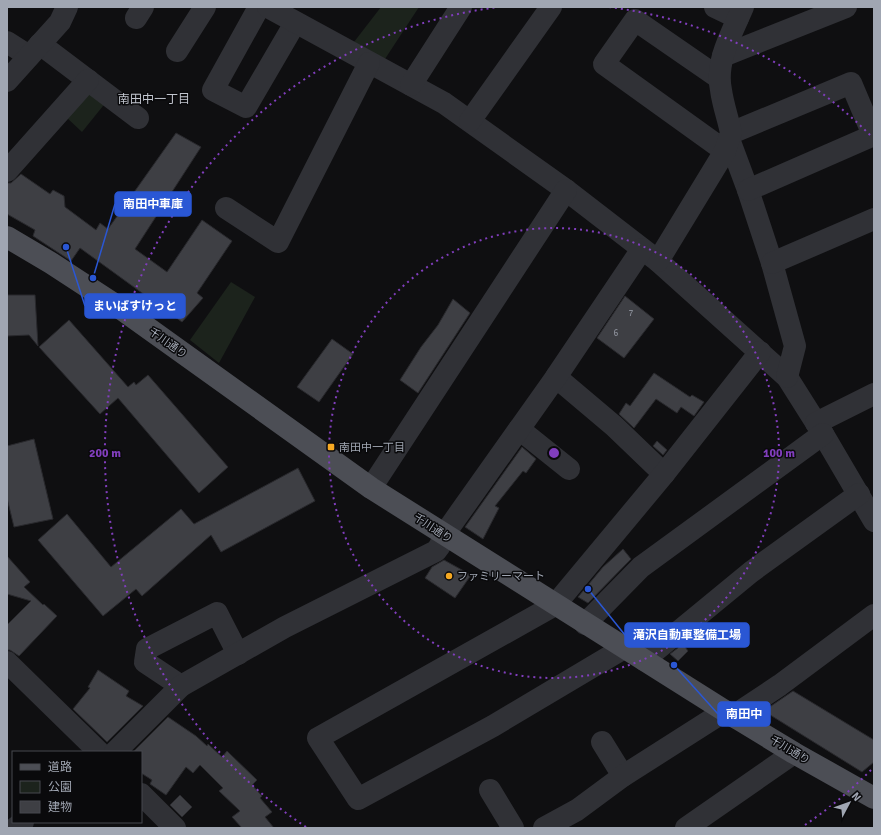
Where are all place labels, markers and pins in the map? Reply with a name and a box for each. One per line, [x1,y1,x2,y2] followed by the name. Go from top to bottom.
[115,192,191,216] callout: 南田中車庫
[85,294,185,318] callout: まいばすけっと
[339,441,405,454] place label: 南田中一丁目
[326,442,336,452] marker: 南田中一丁目
[547,446,561,460] centre of rings
[457,570,545,583] place label: ファミリーマート
[444,571,454,581] marker: ファミリーマート
[625,623,749,647] callout: 滝沢自動車整備工場
[718,702,770,726] callout: 南田中

